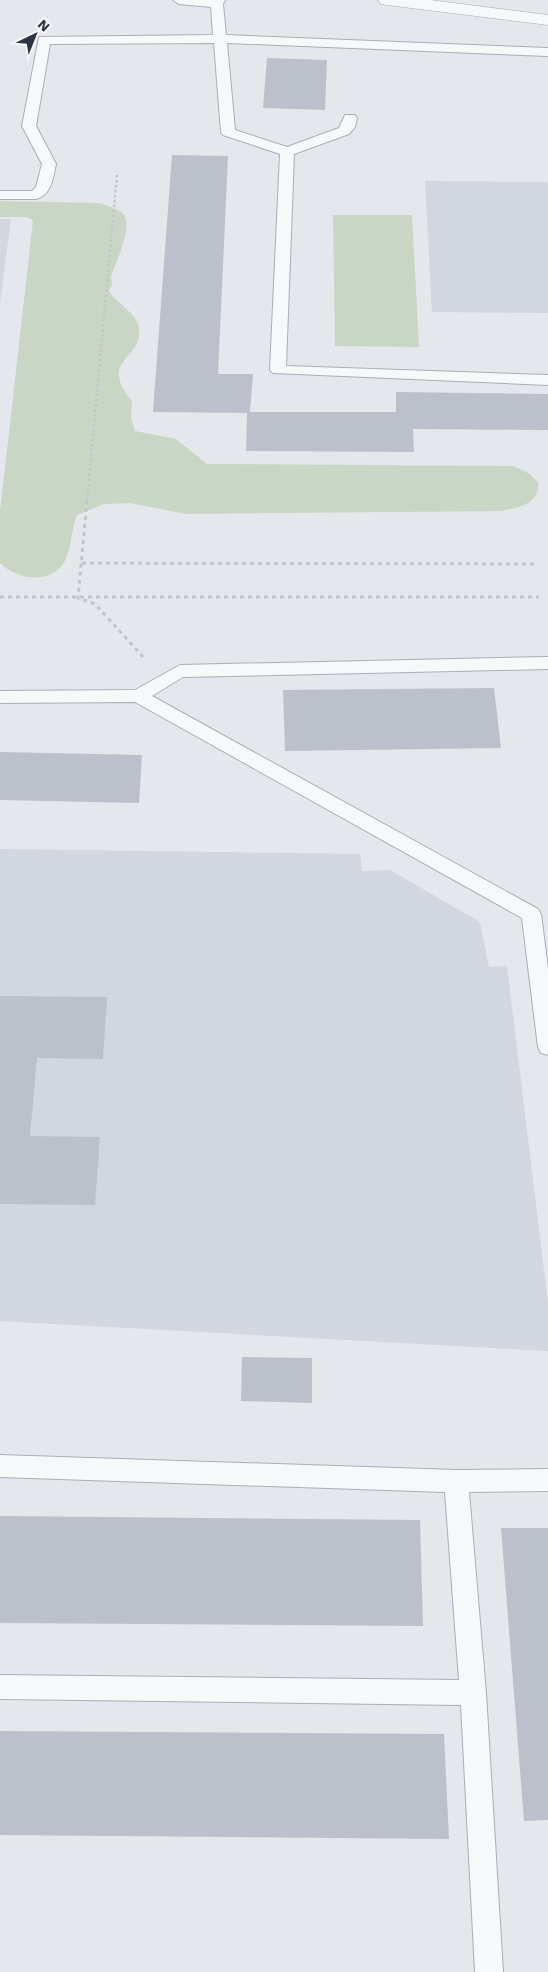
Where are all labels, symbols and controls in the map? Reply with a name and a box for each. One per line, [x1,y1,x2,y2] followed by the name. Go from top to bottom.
[10,10,60,60] north arrow
[35,16,53,35] text: N

